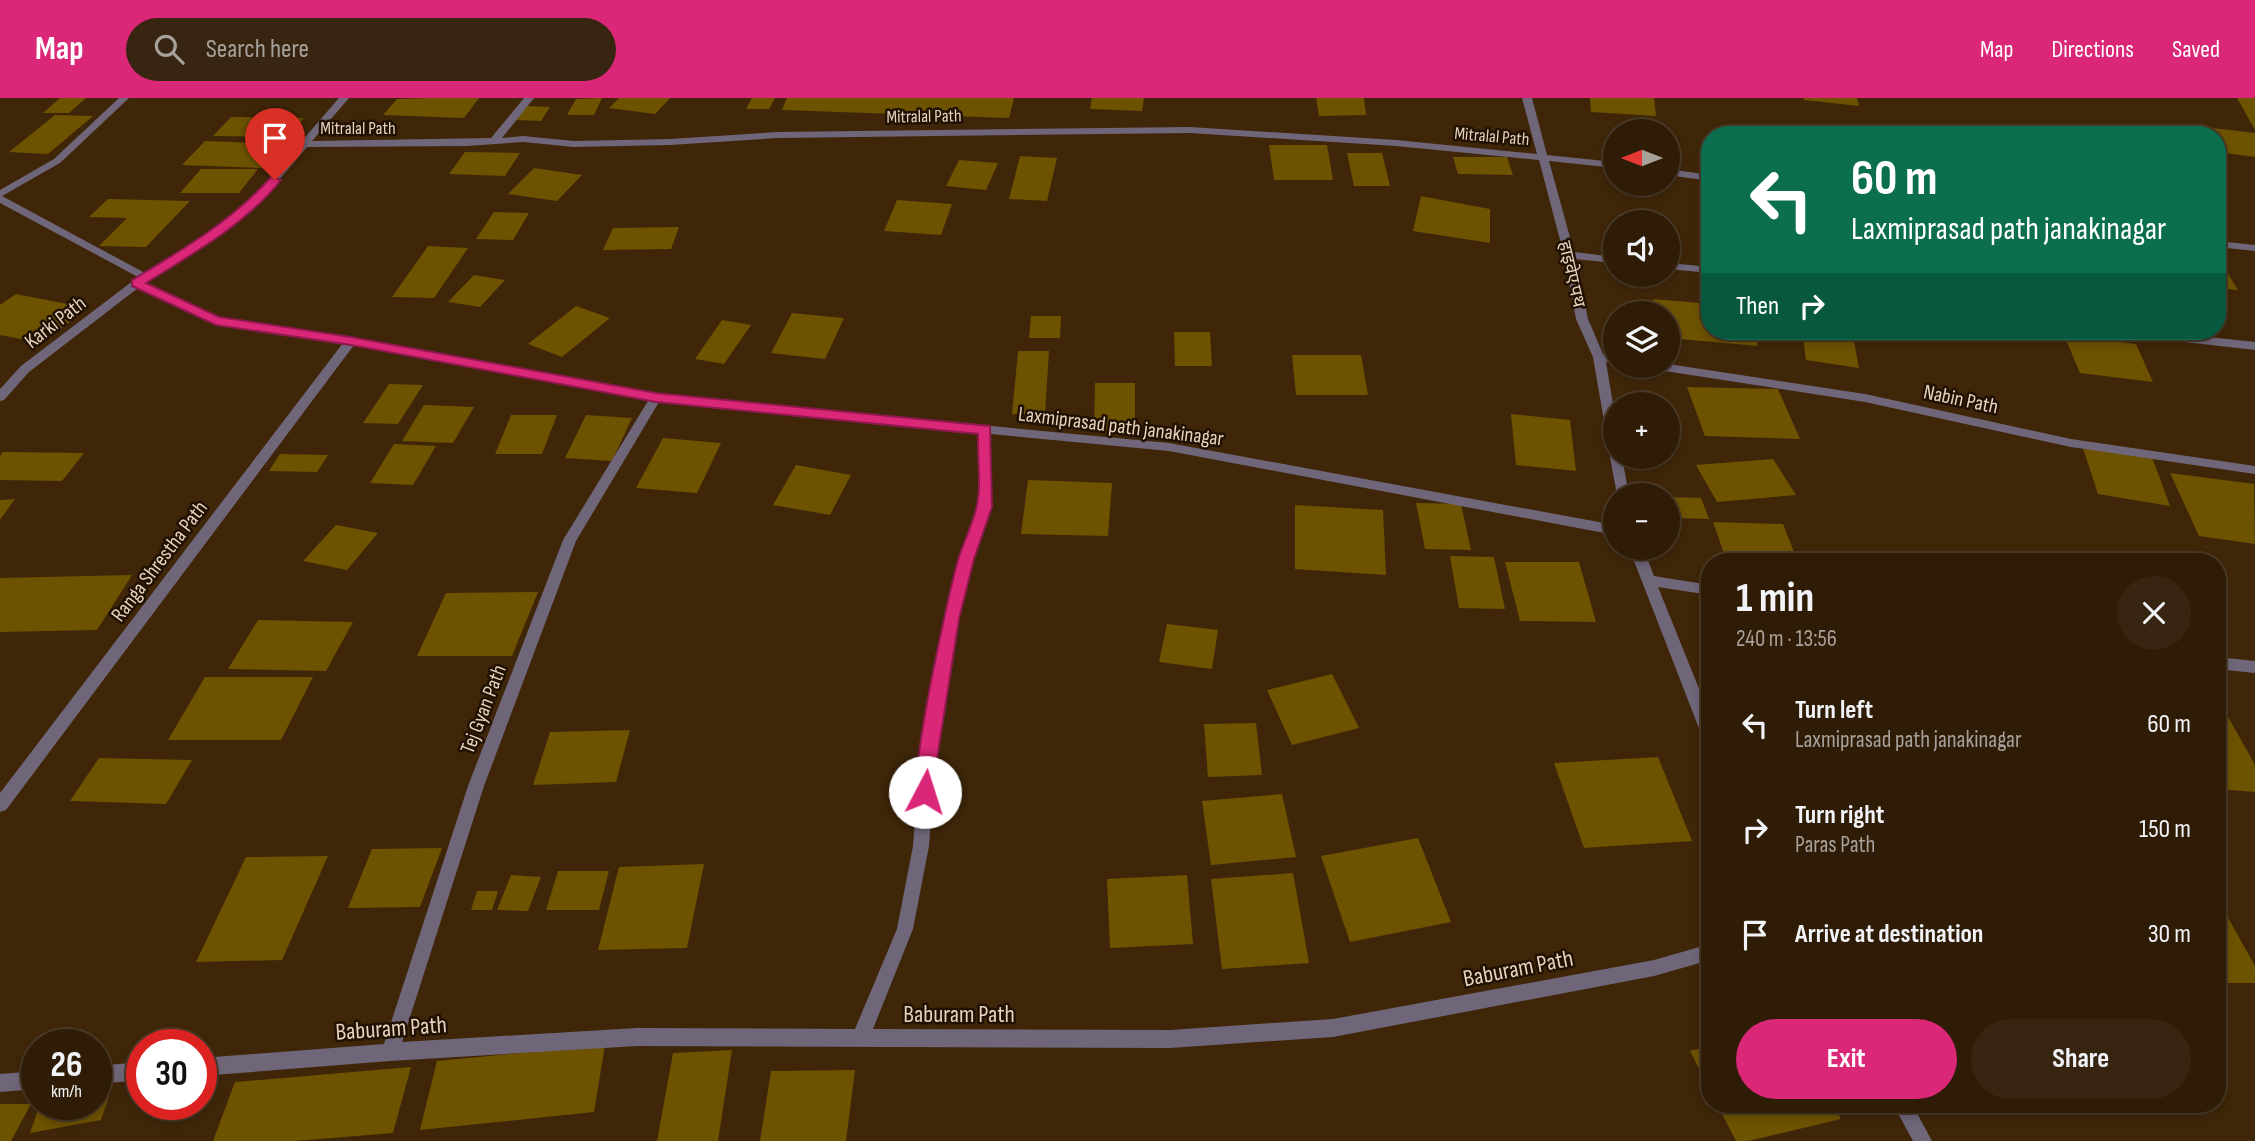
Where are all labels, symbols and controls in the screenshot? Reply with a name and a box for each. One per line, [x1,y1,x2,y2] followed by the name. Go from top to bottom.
[126,18,616,81] search box
[35,29,84,69] text: Map
[150,30,188,68] icon: search
[206,34,309,65] text: Search here
[1980,35,2013,64] text: Map
[2051,35,2134,64] text: Directions
[2172,35,2220,64] text: Saved
[886,105,962,128] street label: Mitralal Path
[245,108,305,180] pin
[320,118,396,139] street label: Mitralal Path
[256,119,294,157] icon: arrive
[1603,119,1680,196] north arrow
[1603,119,1680,560] map controls
[1454,123,1530,150] street label: Mitralal Path
[1851,150,1938,209] text: 60 m
[1736,154,1827,245] icon: left
[1603,210,1680,287] button: sound
[1851,210,2166,249] text: Laxmiprasad path janakinagar
[1554,239,1590,310] street label: हाइवेए पथ
[1793,287,1831,325] icon: right
[20,291,91,354] street label: Karki Path
[1736,291,1779,322] text: Then
[1603,301,1680,378] button: layers
[1921,379,2001,420] street label: Nabin Path
[1603,392,1680,469] button: +
[1017,401,1225,452] street label: Laxmiprasad path janakinagar
[1603,483,1680,560] button: −
[106,496,213,627] street label: Ranga Shrestha Path
[1736,573,1814,624] text: 1 min
[2117,576,2191,650] button: close
[1736,625,1837,653] text: 240 m · 13:56
[455,661,512,757] street label: Tej Gyan Path
[1795,695,1873,726] text: Turn left
[1736,706,1774,744] icon: left
[2147,709,2191,740] text: 60 m
[1795,726,2022,754] text: Laxmiprasad path janakinagar
[888,755,962,829] position arrow
[1795,800,1884,831] text: Turn right
[1736,811,1774,849] icon: right
[2139,814,2191,845] text: 150 m
[1795,831,1875,859] text: Paras Path
[1736,916,1774,954] icon: arrive
[1795,919,1983,950] text: Arrive at destination
[2148,919,2191,950] text: 30 m
[1461,944,1576,993] street label: Baburam Path
[903,1000,1015,1029] street label: Baburam Path
[334,1010,448,1047] street label: Baburam Path
[1736,1019,1957,1099] button: Exit
[1971,1019,2191,1099] button: Share
[126,1029,217,1120] speed limit sign: 30
[51,1044,82,1087] text: 26
[51,1081,82,1102] text: km/h

